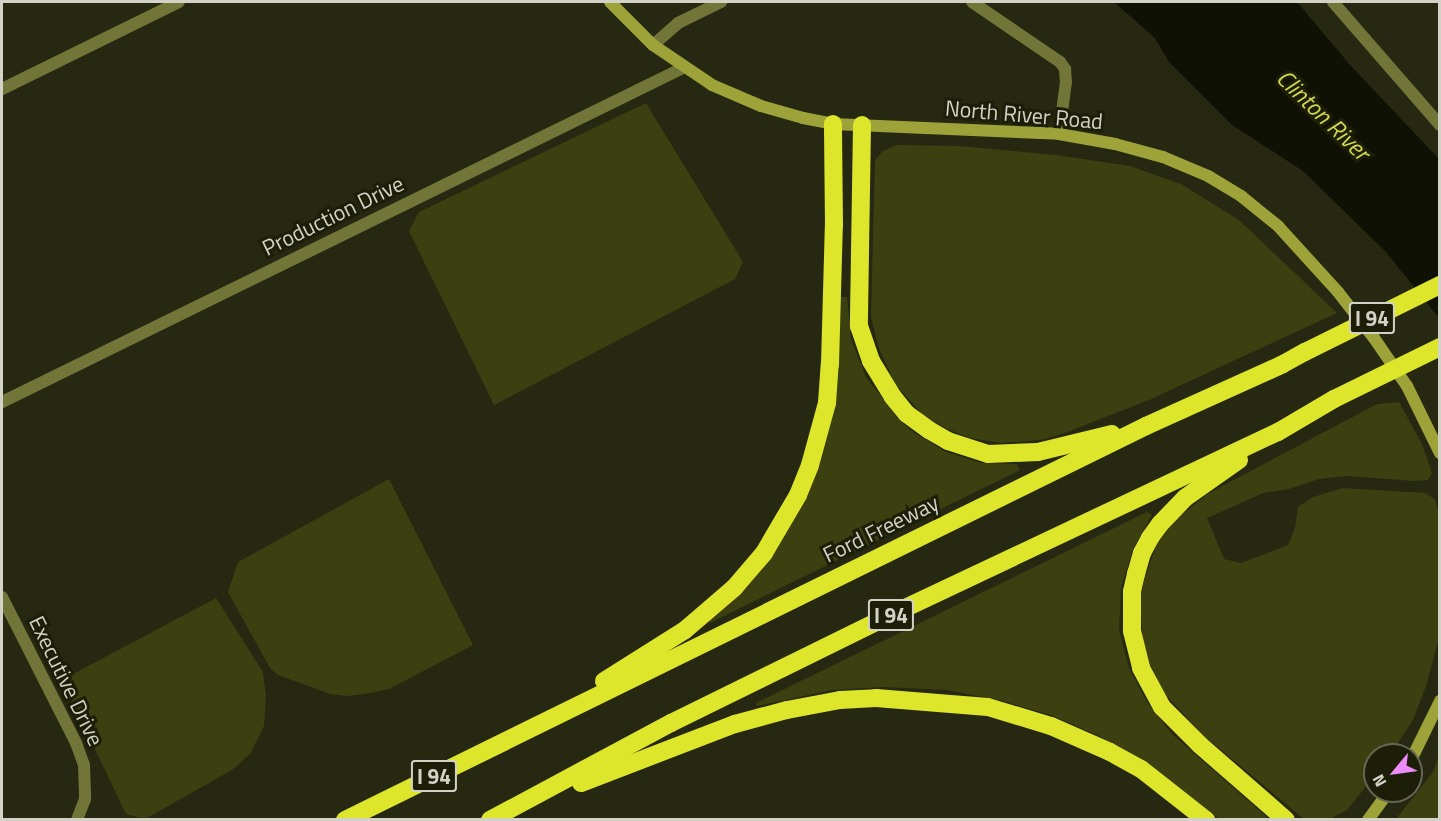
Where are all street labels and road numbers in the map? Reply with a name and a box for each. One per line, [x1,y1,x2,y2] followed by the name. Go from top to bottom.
[944,95,1104,135] street label: North River Road
[258,170,408,262] street label: Production Drive
[1348,300,1396,336] road number: I 94
[819,490,943,568] street label: Ford Freeway
[867,597,915,633] road number: I 94
[23,612,109,750] street label: Executive Drive
[410,758,458,794] road number: I 94

